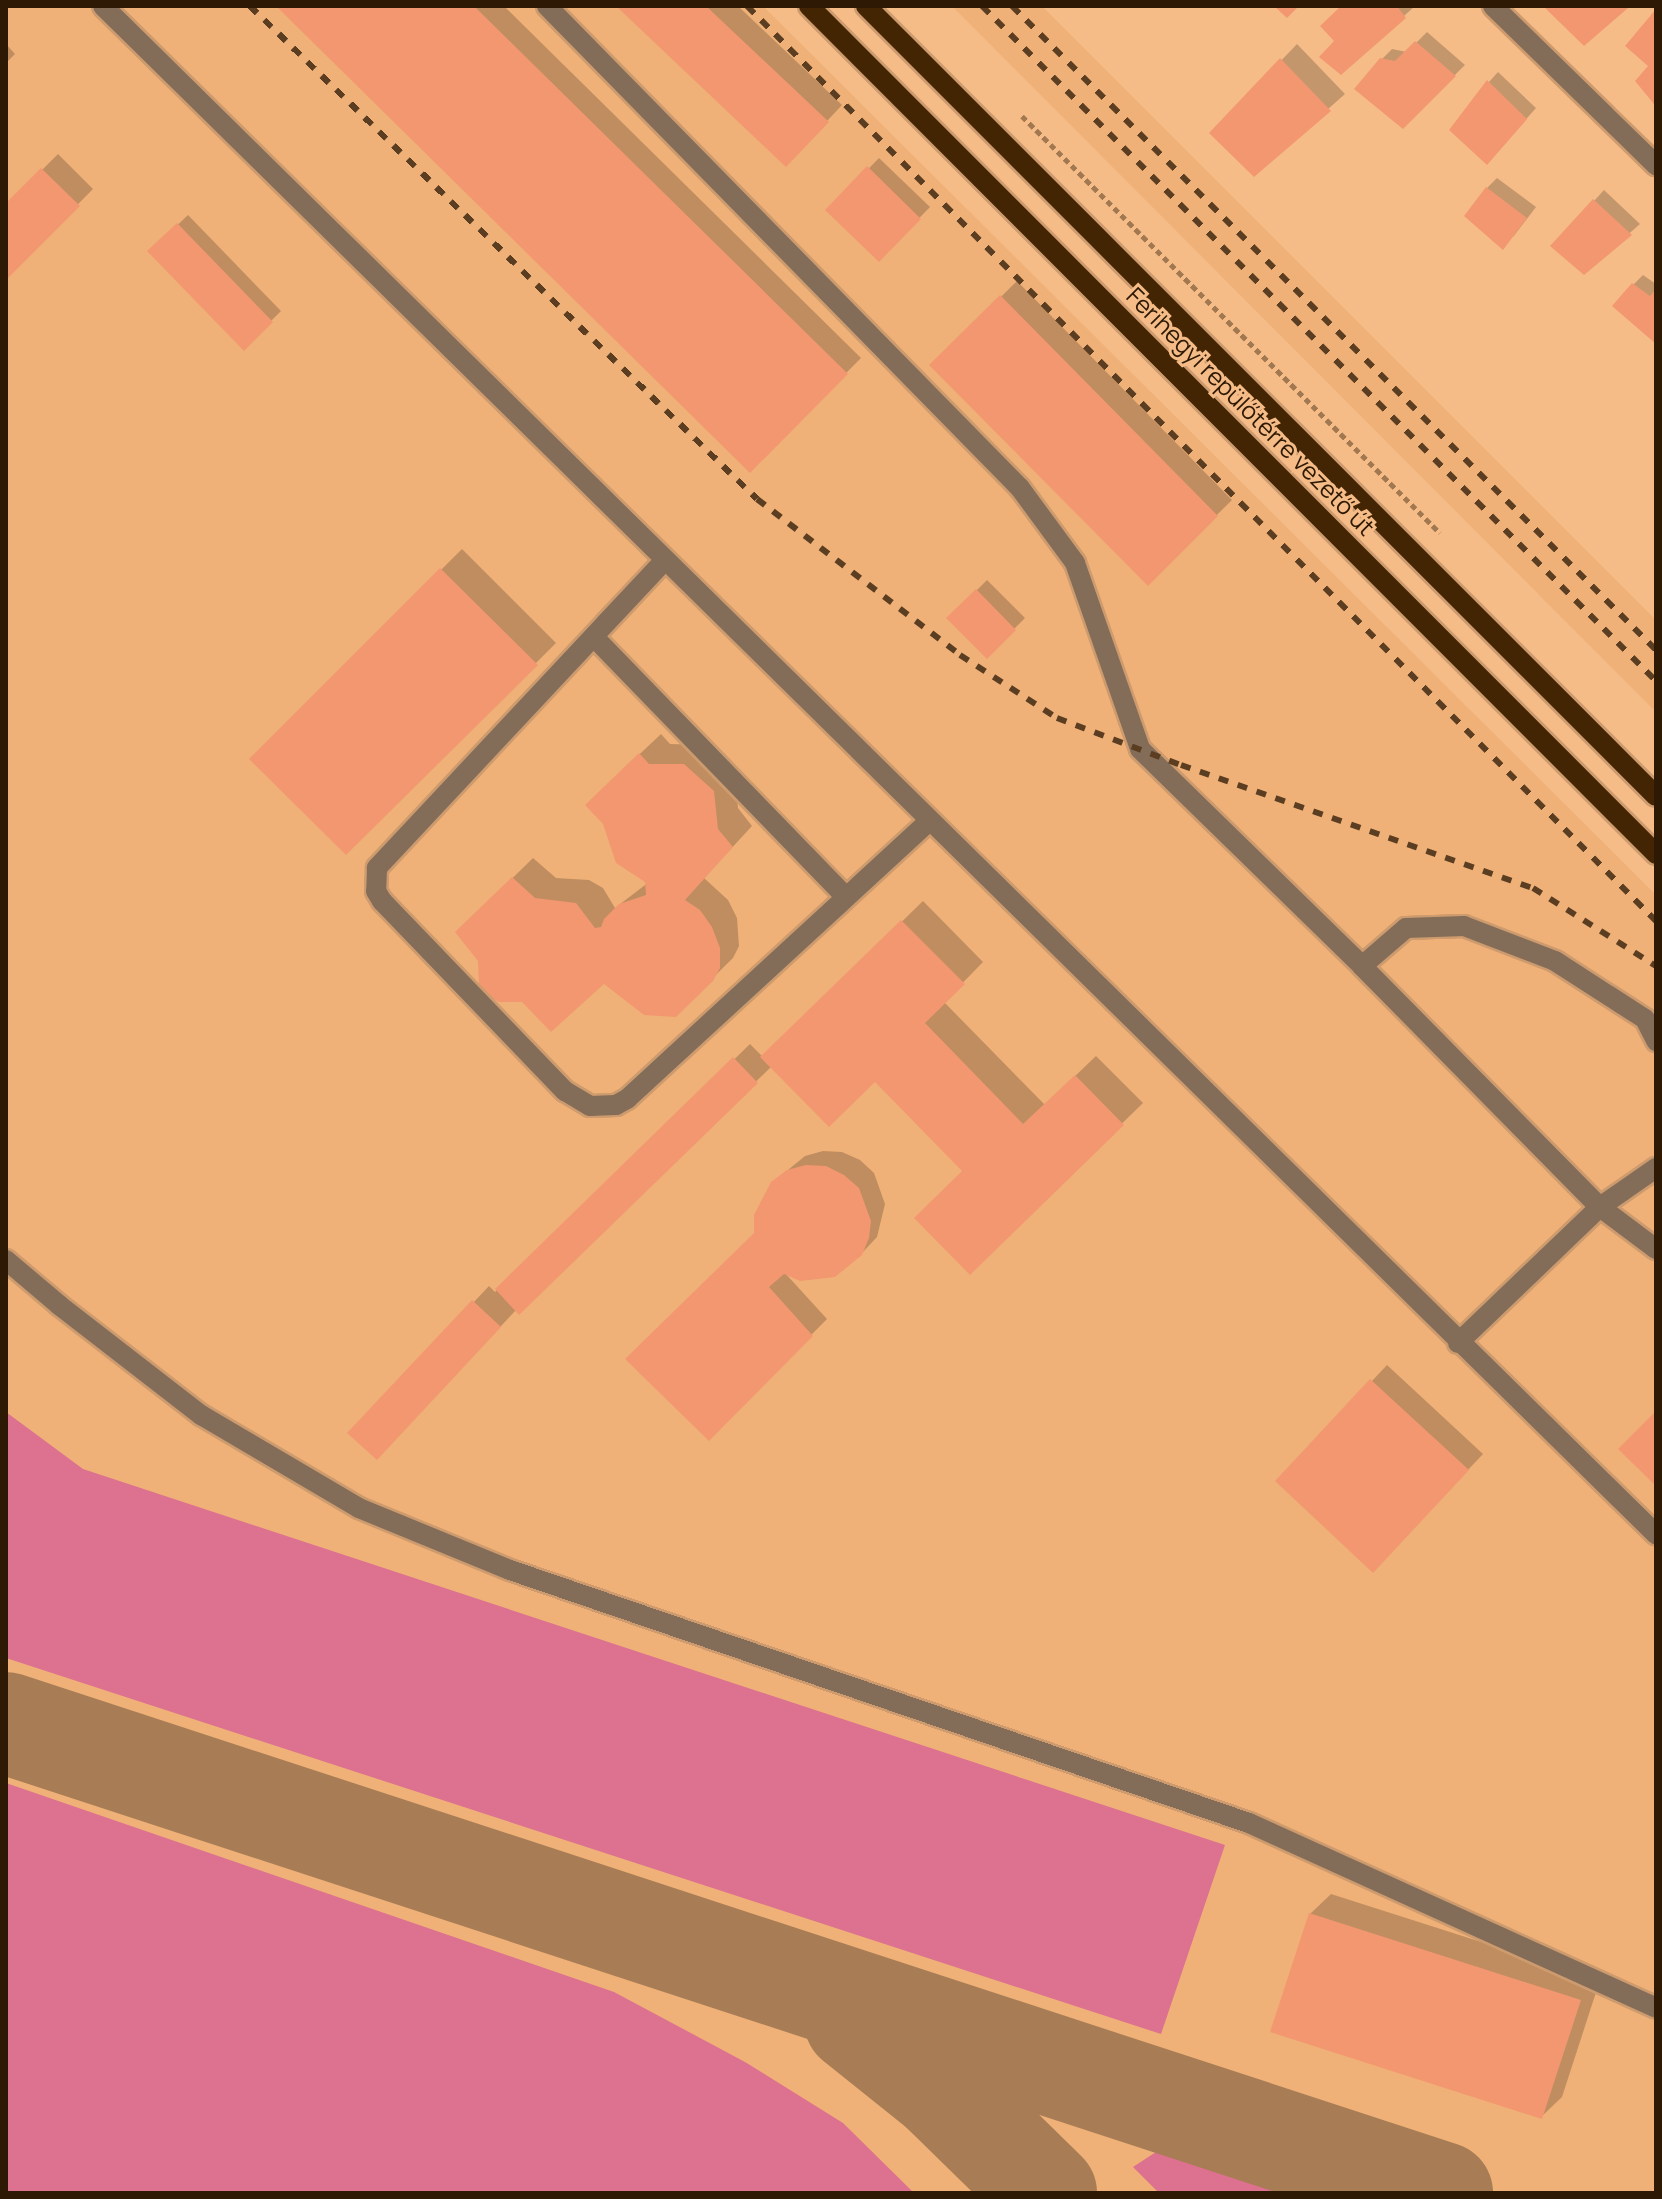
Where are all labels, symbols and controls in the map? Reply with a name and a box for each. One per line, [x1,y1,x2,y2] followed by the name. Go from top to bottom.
[1121,281,1381,541] street label: Ferihegyi repülőtérre vezető út

